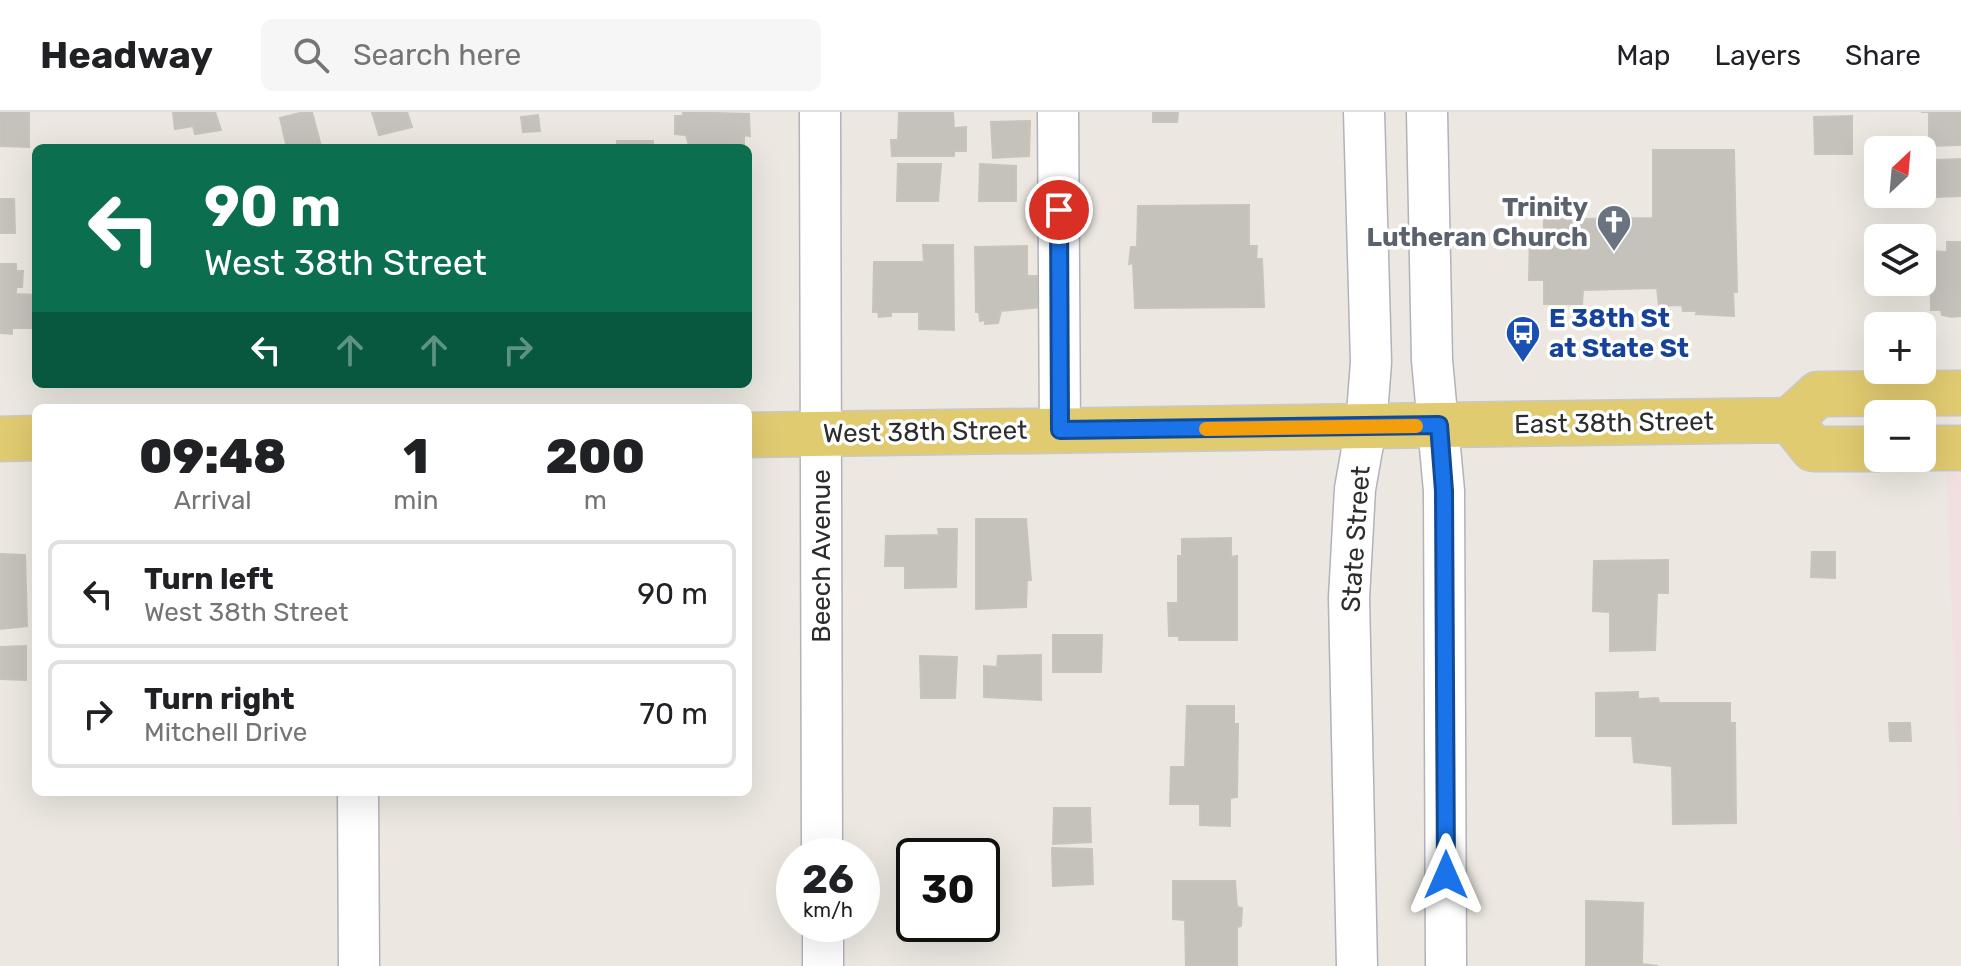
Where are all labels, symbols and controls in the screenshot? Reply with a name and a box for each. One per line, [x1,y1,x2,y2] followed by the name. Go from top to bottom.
[261,19,821,91] search box
[40,32,213,78] text: Headway
[289,33,333,77] icon: search
[353,37,521,73] text: Search here
[1616,39,1671,72] text: Map
[1715,39,1801,72] text: Layers
[1845,39,1921,72] text: Share
[1864,136,1936,208] north arrow
[1864,136,1936,472] map controls
[204,174,341,240] text: 90 m
[72,176,176,280] icon: left
[1025,176,1093,244] pin
[1037,188,1081,232] icon: arrive
[1367,192,1588,253] place label: Trinity Lutheran Church
[1595,203,1633,253] church icon: Trinity Lutheran Church
[1864,224,1936,296] button: layers
[204,241,487,284] text: West 38th Street
[1549,303,1689,364] place label: E 38th St at State St
[1864,312,1936,384] button: +
[1504,314,1542,364] bus stop icon: E 38th St at State St
[244,328,288,372] icon: left
[328,328,372,372] icon: ahead
[412,328,456,372] icon: ahead
[496,328,540,372] icon: right
[1864,400,1936,472] button: −
[1514,406,1714,440] street label: East 38th Street
[823,415,1027,449] street label: West 38th Street
[139,428,286,485] text: 09:48
[403,428,429,485] text: 1
[545,428,645,485] text: 200
[1335,465,1377,613] street label: State Street
[806,469,837,643] street label: Beech Avenue
[174,485,252,516] text: Arrival
[393,485,438,516] text: min
[584,485,607,516] text: m
[144,561,274,597] text: Turn left
[76,572,120,616] icon: left
[637,576,708,612] text: 90 m
[144,597,348,628] text: West 38th Street
[144,681,295,717] text: Turn right
[76,692,120,736] icon: right
[640,696,708,732] text: 70 m
[144,717,307,748] text: Mitchell Drive
[1404,833,1488,917] position arrow
[896,838,1000,942] speed limit sign: 30
[802,856,854,903] text: 26
[803,898,853,922] text: km/h

